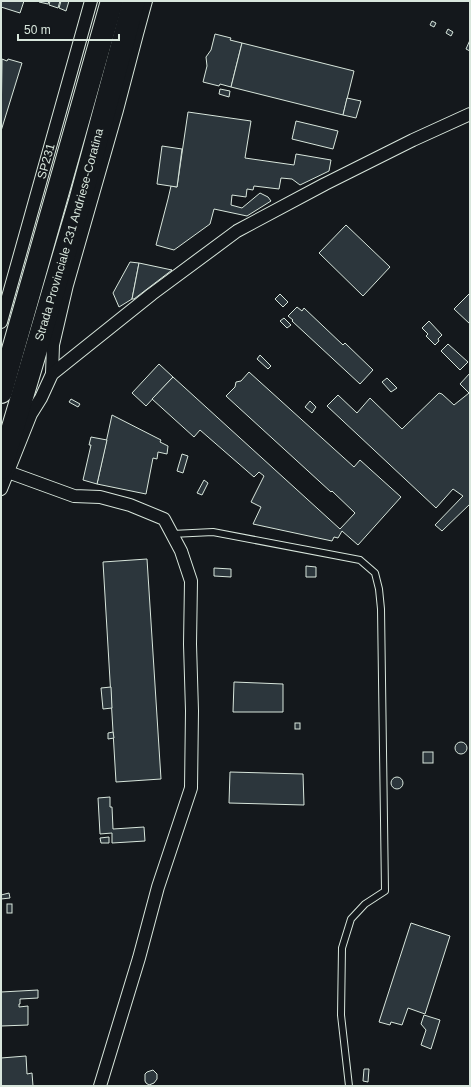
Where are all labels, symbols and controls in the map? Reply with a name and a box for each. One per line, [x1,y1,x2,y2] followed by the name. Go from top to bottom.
[18,16,119,42] scale bar
[24,23,51,37] text: 50 m
[32,127,106,343] street label: Strada Provinciale 231 Andriese-Coratina
[34,142,58,180] street label: SP231

